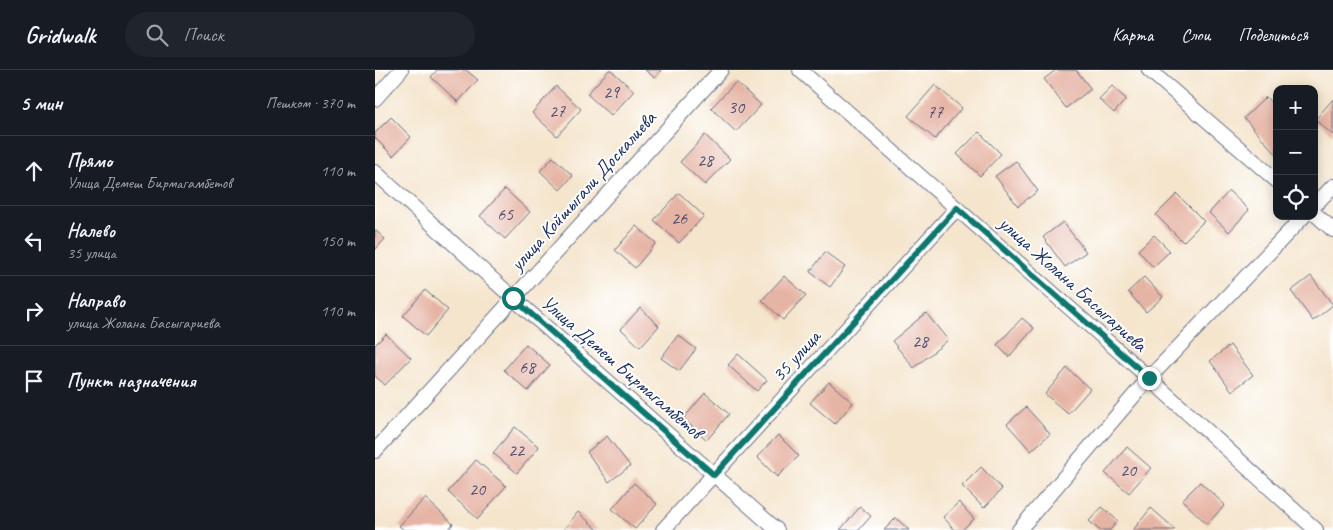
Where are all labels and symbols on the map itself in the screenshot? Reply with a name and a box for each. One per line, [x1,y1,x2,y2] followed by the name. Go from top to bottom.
[603,81,621,103] house number: 29
[728,96,746,118] house number: 30
[549,100,566,122] house number: 27
[927,101,944,123] house number: 77
[504,105,662,277] street label: улица Койшыгали Доскалиева
[697,149,715,171] house number: 28
[497,203,514,225] house number: 65
[671,207,688,229] house number: 26
[993,210,1153,358] street label: улица Жолана Басыгариева
[502,287,525,310] route start
[536,290,710,446] street label: Улица Демеш Бирмагамбетов
[766,324,827,387] street label: 35 улица
[912,330,930,352] house number: 28
[519,356,537,378] house number: 68
[1138,367,1161,390] route end
[508,439,526,461] house number: 22
[1120,459,1138,481] house number: 20
[469,478,487,500] house number: 20

